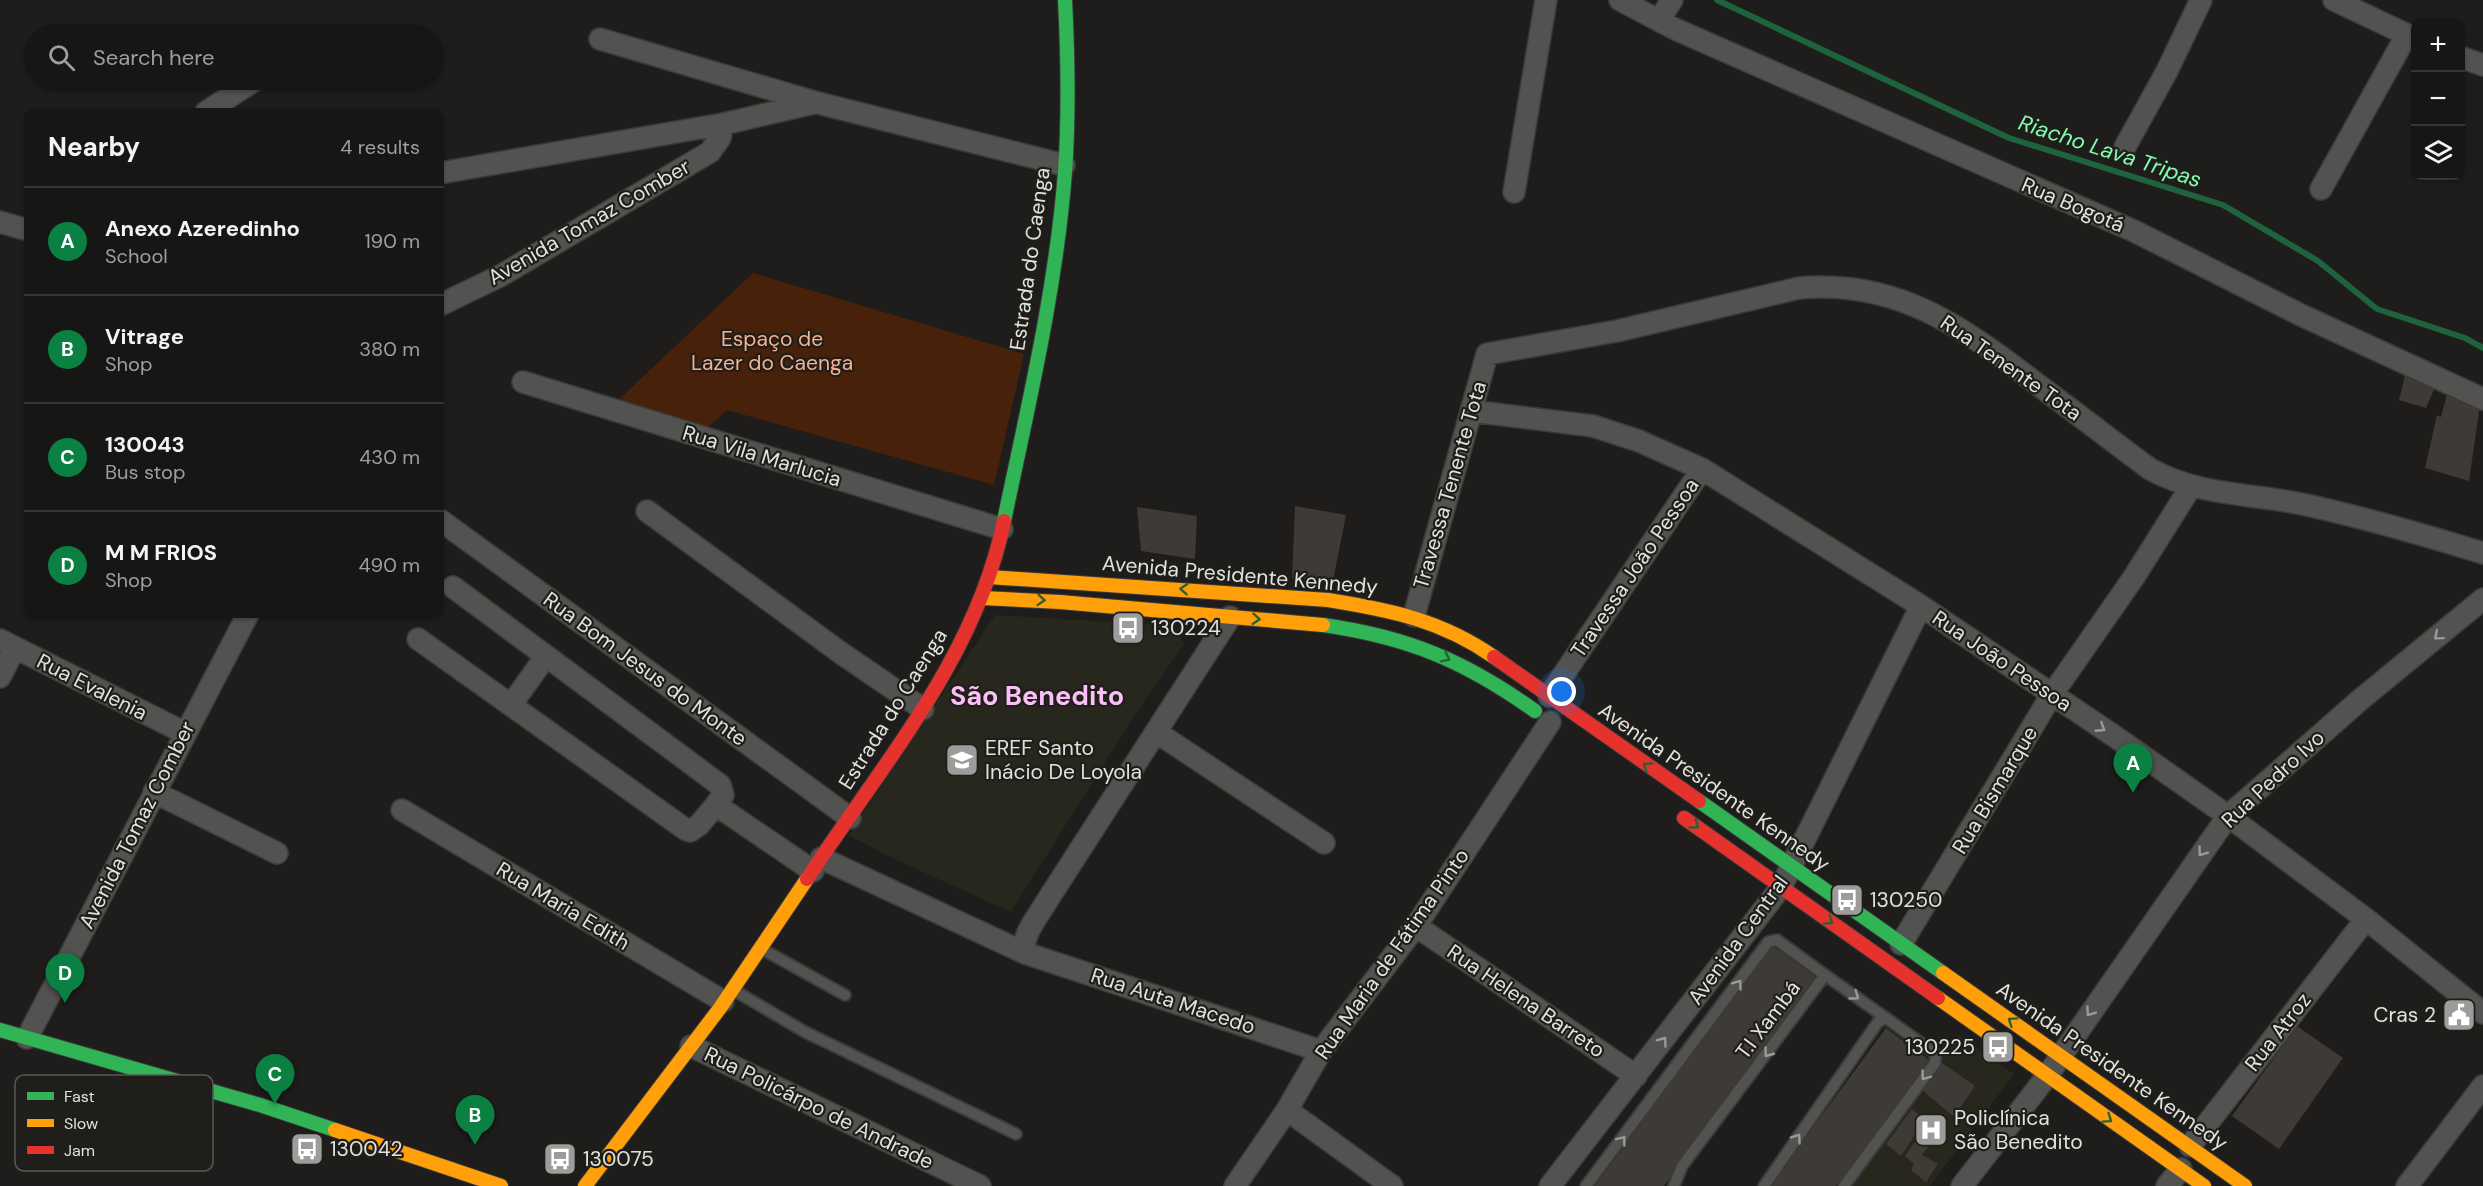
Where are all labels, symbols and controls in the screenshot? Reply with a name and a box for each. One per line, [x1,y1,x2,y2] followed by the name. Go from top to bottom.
[2411,18,2465,180] map controls
[2411,18,2465,72] button: +
[24,24,444,90] search box
[45,41,78,74] icon: search
[93,43,214,72] text: Search here
[2411,72,2465,126] button: −
[2015,108,2205,194] water label: Riacho Lava Tripas
[2411,126,2465,180] button: layers
[48,130,140,164] text: Nearby
[340,134,420,160] text: 4 results
[483,152,696,291] street label: Avenida Tomaz Comber
[1003,166,1057,352] street label: Estrada do Caenga
[2017,171,2129,239] street label: Rua Bogotá
[105,214,300,243] text: Anexo Azeredinho
[60,228,75,254] text: A
[364,228,420,254] text: 190 m
[105,243,168,269] text: School
[1935,309,2087,427] street label: Rua Tenente Tota
[105,322,184,351] text: Vitrage
[691,325,853,377] park label: Espaço de Lazer do Caenga
[61,336,74,362] text: B
[359,336,420,362] text: 380 m
[105,351,152,377] text: Shop
[1407,378,1493,592] street label: Travessa Tenente Tota
[679,419,845,493] street label: Rua Vila Marlucia
[105,430,185,459] text: 130043
[60,444,75,470] text: C
[359,444,420,470] text: 430 m
[105,459,185,485] text: Bus stop
[1564,473,1706,663] street label: Travessa João Pessoa
[105,538,217,567] text: M M FRIOS
[1101,549,1379,601] street label: Avenida Presidente Kennedy
[60,552,75,578] text: D
[358,552,420,578] text: 490 m
[105,567,152,593] text: Shop
[1179,583,1188,596] one-way arrow
[538,586,753,752] street label: Rua Bom Jesus do Monte
[1037,593,1046,606] one-way arrow
[1927,604,2077,718] street label: Rua João Pessoa
[1110,610,1146,646] bus stop icon: 130224
[1252,612,1261,625] one-way arrow
[1151,614,1221,642] place label: 130224
[832,623,954,795] street label: Estrada do Caenga
[2434,629,2445,640] one-way arrow
[32,647,152,727] street label: Rua Evalenia
[1440,651,1451,662] one-way arrow
[1547,677,1576,706] your location
[950,678,1124,713] district label: São Benedito
[1593,696,1836,878] street label: Avenida Presidente Kennedy
[72,716,202,934] street label: Avenida Tomaz Comber
[2095,720,2105,732] one-way arrow
[1946,721,2044,859] street label: Rua Bismarque
[2215,724,2331,834] street label: Rua Pedro Ivo
[985,734,1142,786] place label: EREF Santo Inácio De Loyola
[944,742,980,778] school or university icon: EREF Santo Inácio De Loyola
[2114,744,2152,793] pin: A
[1642,762,1653,773] one-way arrow
[1688,818,1699,829] one-way arrow
[1308,843,1476,1065] street label: Rua Maria de Fátima Pinto
[2198,846,2209,857] one-way arrow
[491,855,635,957] street label: Rua Maria Edith
[1681,870,1795,1010] street label: Avenida Central
[1829,882,1865,918] bus stop icon: 130250
[1870,886,1942,914] place label: 130250
[1822,914,1833,925] one-way arrow
[1442,938,1610,1064] street label: Rua Helena Barreto
[46,954,84,1003] pin: D
[1087,961,1259,1041] street label: Rua Auta Macedo
[1729,975,1807,1065] street label: T.I Xambá
[1991,975,2234,1157] street label: Avenida Presidente Kennedy
[1731,979,1742,990] one-way arrow
[2239,987,2317,1077] street label: Rua Atroz
[1849,989,1860,1000] one-way arrow
[2441,997,2477,1033] public building icon: Cras 2
[2374,1001,2436,1029] place label: Cras 2
[2086,1005,2097,1016] one-way arrow
[2008,1017,2019,1028] one-way arrow
[1980,1029,2016,1065] bus stop icon: 130225
[1905,1033,1975,1061] place label: 130225
[1656,1036,1667,1047] one-way arrow
[700,1040,938,1176] street label: Rua Policárpo de Andrade
[1764,1046,1775,1057] one-way arrow
[256,1054,294,1104] pin: C
[1921,1070,1932,1081] one-way arrow
[15,1075,213,1171] legend
[64,1086,95,1107] text: Fast
[456,1096,494,1145] pin: B
[1954,1104,2083,1156] place label: Policlínica São Benedito
[1913,1112,1949,1148] hospital icon: Policlínica São Benedito
[2102,1112,2113,1123] one-way arrow
[64,1113,98,1134] text: Slow
[289,1131,325,1167] bus stop icon: 130042
[1790,1134,1801,1145] one-way arrow
[330,1135,403,1163] place label: 130042
[1615,1136,1626,1147] one-way arrow
[64,1140,95,1161] text: Jam
[542,1141,578,1177] bus stop icon: 130075
[583,1145,654,1173] place label: 130075

